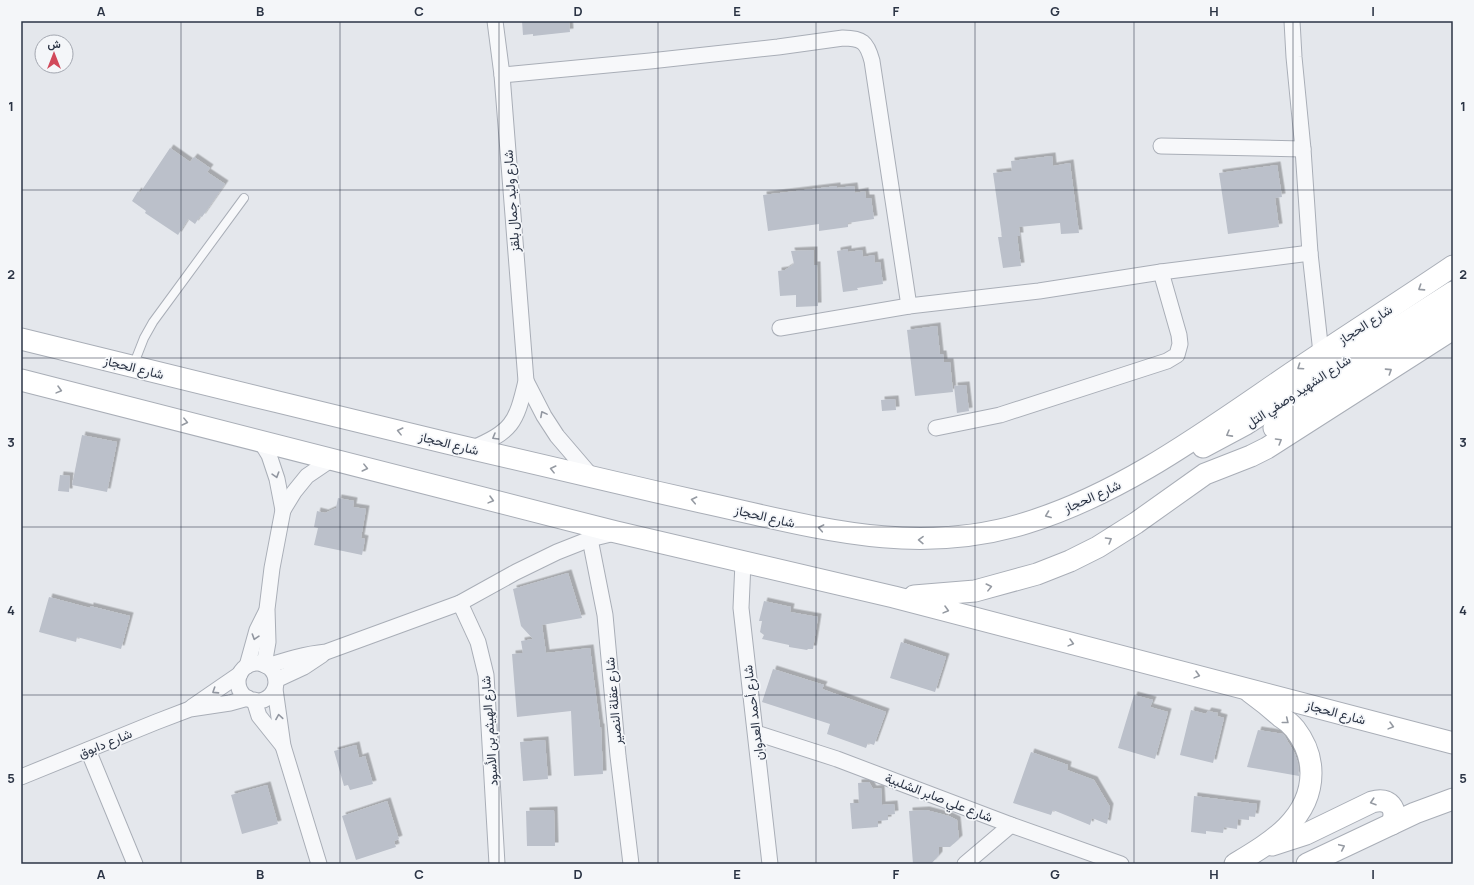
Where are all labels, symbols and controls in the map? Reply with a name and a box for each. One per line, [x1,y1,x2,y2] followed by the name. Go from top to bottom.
[97,2,106,20] text: A
[256,2,264,20] text: B
[414,2,424,20] text: C
[573,2,583,20] text: D
[733,2,741,20] text: E
[893,2,900,20] text: F
[1050,2,1060,20] text: G
[1209,2,1219,20] text: H
[1371,2,1375,20] text: I
[34,34,74,74] north arrow
[47,36,61,51] text: ش
[8,97,14,115] text: 1
[1460,97,1466,115] text: 1
[498,149,525,254] street label: شارع وليد جمال بلقز
[7,265,15,283] text: 2
[1459,265,1467,283] text: 2
[1418,283,1425,290] one-way arrow
[1334,300,1396,350] street label: شارع الحجاز
[1242,350,1355,433] street label: شارع الشهيد وصفي التل
[101,351,166,384] street label: شارع الحجاز
[1297,362,1304,370] one-way arrow
[1385,368,1392,376] one-way arrow
[55,385,62,394] one-way arrow
[541,411,548,418] one-way arrow
[181,418,188,426] one-way arrow
[396,427,403,436] one-way arrow
[416,427,481,460] street label: شارع الحجاز
[1226,429,1233,436] one-way arrow
[7,433,15,451] text: 3
[492,433,499,440] one-way arrow
[1459,433,1467,451] text: 3
[1275,438,1282,445] one-way arrow
[362,463,368,471] one-way arrow
[550,465,556,473] one-way arrow
[271,471,280,478] one-way arrow
[1060,475,1124,518] street label: شارع الحجاز
[488,495,494,503] one-way arrow
[690,497,697,505] one-way arrow
[732,500,797,533] street label: شارع الحجاز
[1045,510,1053,518] one-way arrow
[817,525,824,533] one-way arrow
[918,535,924,544] one-way arrow
[1105,537,1112,545] one-way arrow
[985,584,992,592] one-way arrow
[7,601,15,619] text: 4
[1459,601,1467,619] text: 4
[942,605,949,614] one-way arrow
[251,634,260,641] one-way arrow
[1068,638,1075,646] one-way arrow
[600,656,627,747] street label: شارع عقلة النصير
[738,664,769,762] street label: شارع أحمد العدوان
[1194,670,1201,679] one-way arrow
[476,675,503,787] street label: شارع الهيثم بن الأسود
[212,687,219,694] one-way arrow
[1303,695,1368,730] street label: شارع الحجاز
[275,714,284,720] one-way arrow
[1282,716,1289,723] one-way arrow
[1387,721,1394,730] one-way arrow
[75,724,135,763] street label: شارع دابوق
[882,768,996,828] street label: شارع علي صابر الشلبية
[7,769,15,787] text: 5
[1459,769,1467,787] text: 5
[1370,797,1377,806] one-way arrow
[1338,844,1346,852] one-way arrow
[97,865,106,883] text: A
[256,865,264,883] text: B
[414,865,424,883] text: C
[573,865,583,883] text: D
[733,865,741,883] text: E
[893,865,900,883] text: F
[1050,865,1060,883] text: G
[1209,865,1219,883] text: H
[1371,865,1375,883] text: I

